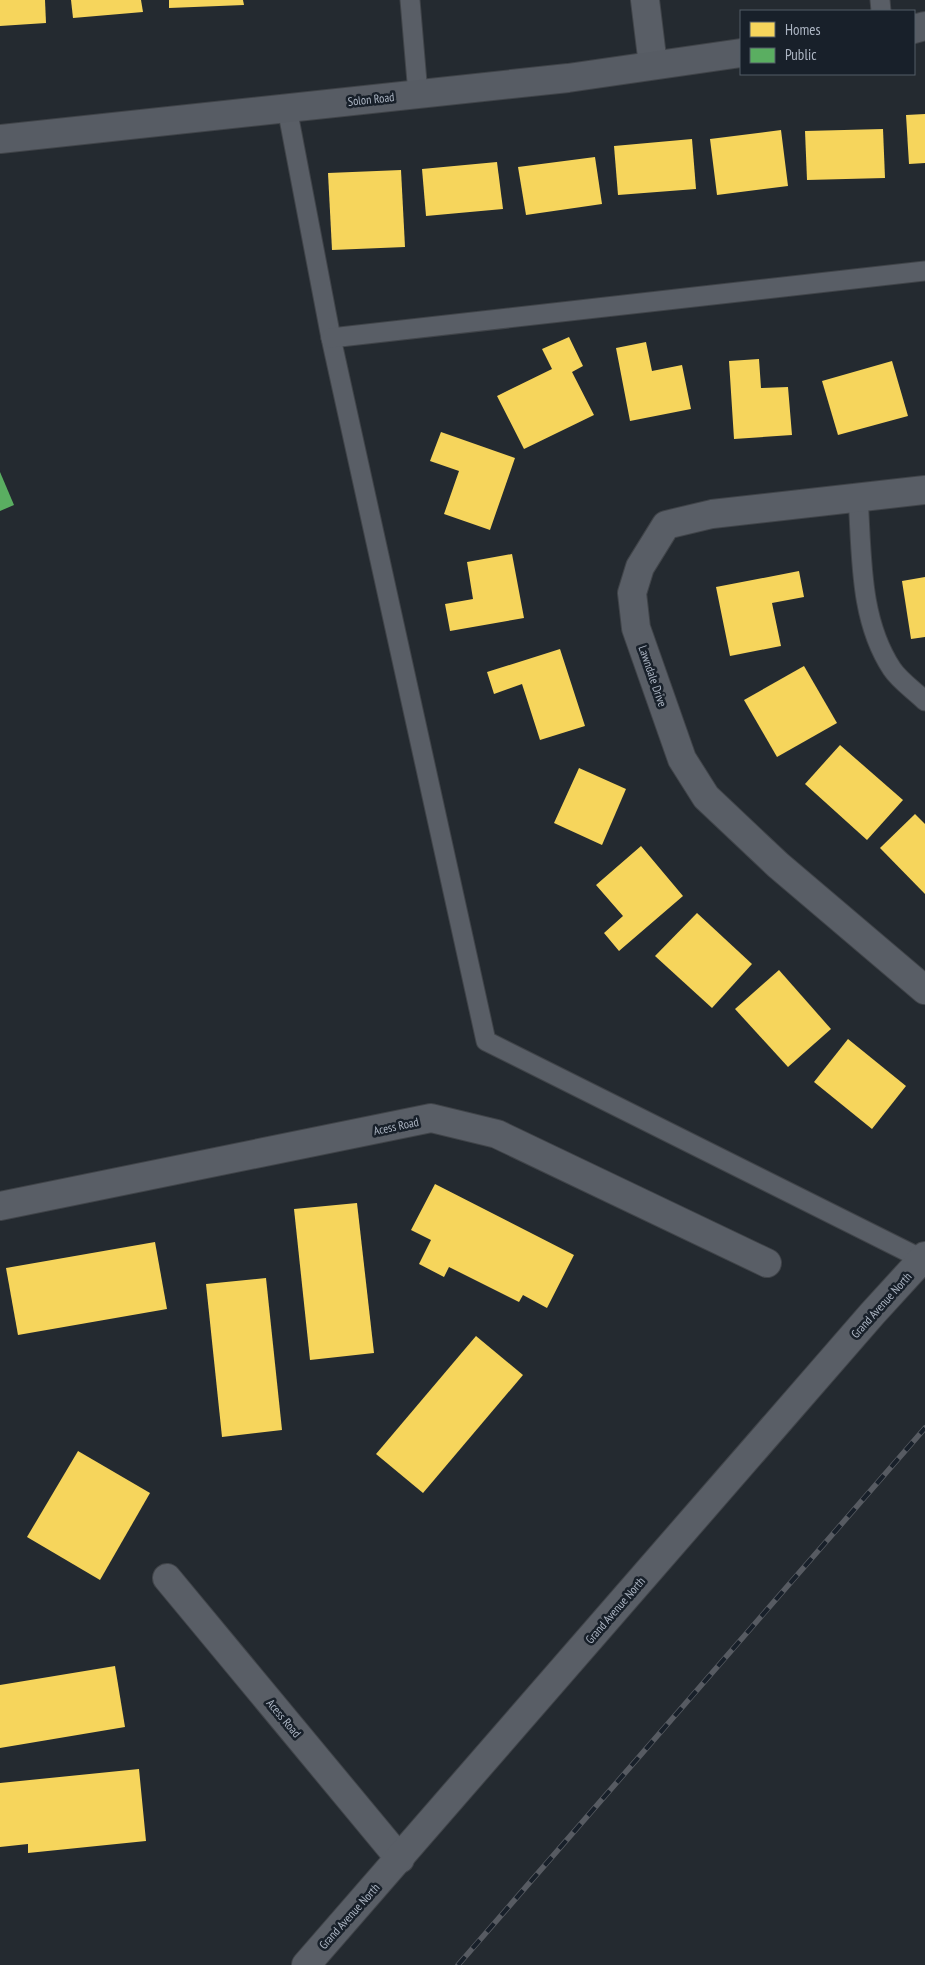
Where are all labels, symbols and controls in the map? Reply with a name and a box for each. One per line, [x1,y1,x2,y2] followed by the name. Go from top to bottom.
[740,10,915,75] legend
[785,20,821,39] text: Homes
[785,45,817,64] text: Public
[347,89,395,109] street label: Solon Road
[635,643,671,709] street label: Lawndale Drive
[372,1114,420,1138] street label: Acess Road
[848,1269,914,1341] street label: Grand Avenue North
[582,1574,648,1646] street label: Grand Avenue North
[264,1696,304,1740] street label: Acess Road
[316,1880,382,1952] street label: Grand Avenue North

